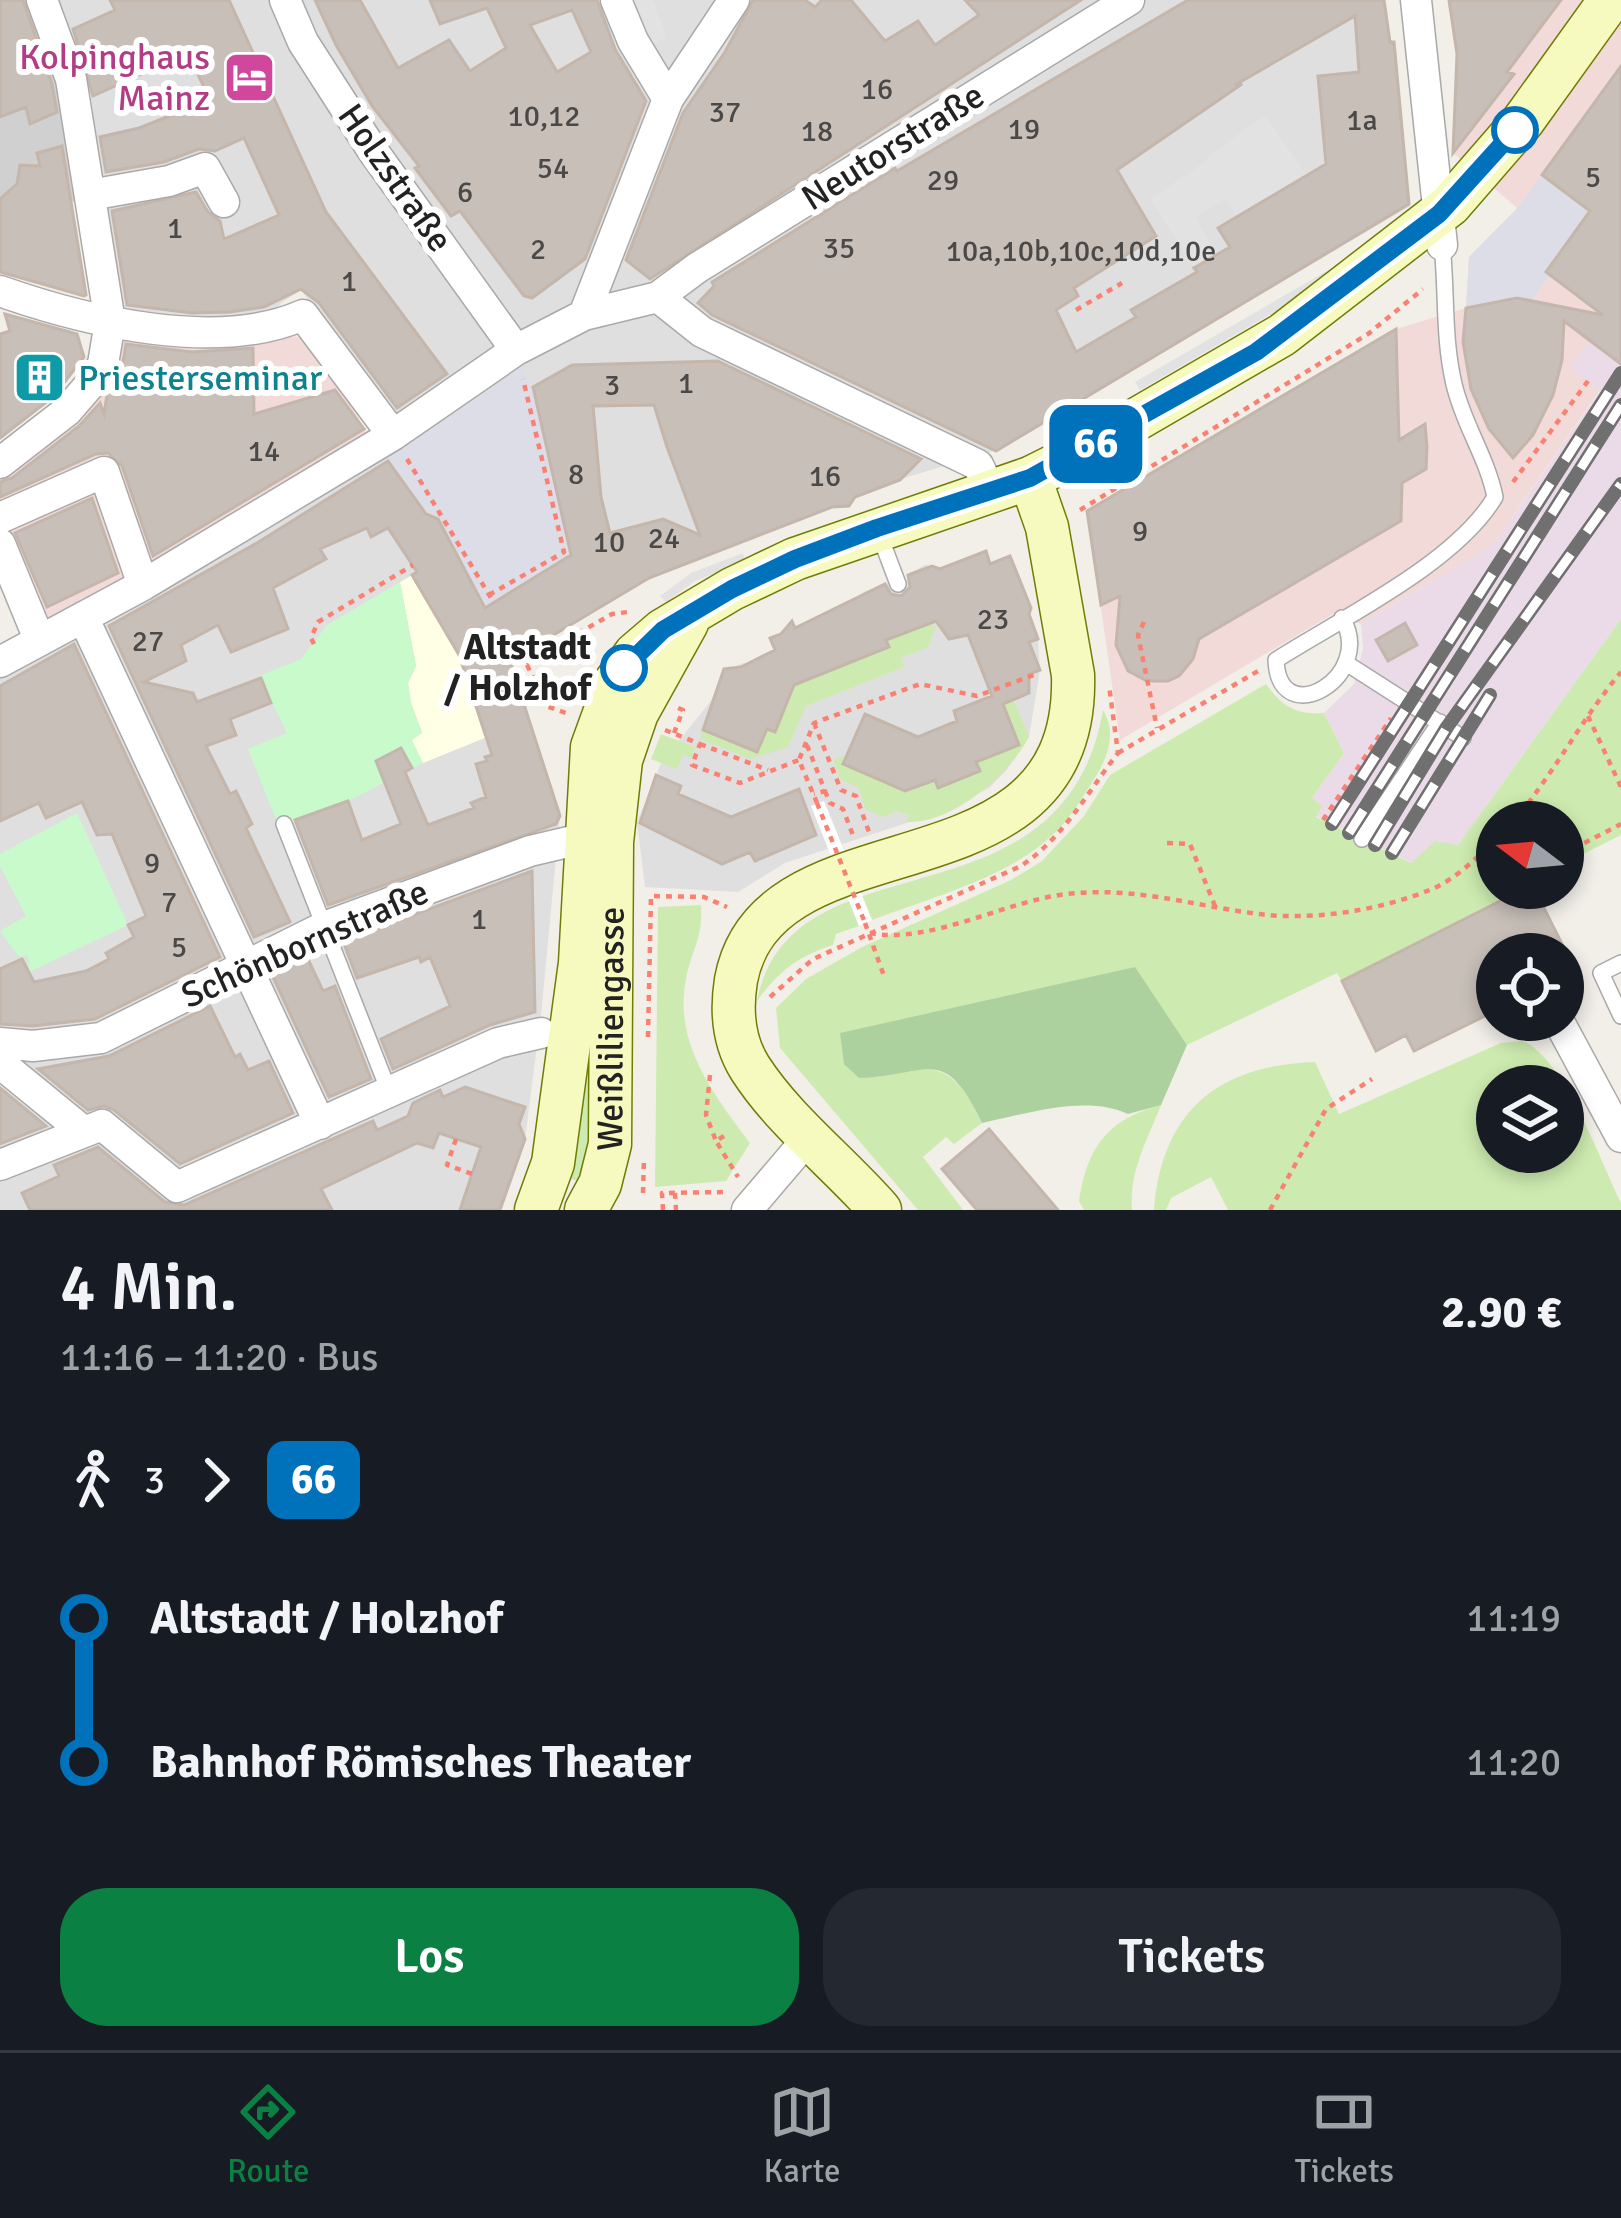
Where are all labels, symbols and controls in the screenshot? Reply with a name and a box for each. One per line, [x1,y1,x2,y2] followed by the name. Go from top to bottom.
[19,35,210,121] place label: Kolpinghaus Mainz
[221,50,277,106] hotel icon: Kolpinghaus Mainz
[861,71,893,108] house number: 16
[793,73,993,221] street label: Neutorstraße
[709,94,741,131] house number: 37
[328,95,462,261] street label: Holzstraße
[508,98,580,135] house number: 10,12
[1346,102,1378,139] house number: 1a
[1493,108,1537,152] unlabelled marker
[1008,111,1040,148] house number: 19
[801,113,833,150] house number: 18
[537,150,569,187] house number: 54
[1585,159,1601,196] house number: 5
[927,162,959,199] house number: 29
[457,174,473,211] house number: 6
[167,210,183,247] house number: 1
[823,230,855,267] house number: 35
[530,231,546,268] house number: 2
[946,233,1216,270] house number: 10a,10b,10c,10d,10e
[341,263,357,300] house number: 1
[11,350,67,406] building icon: Priesterseminar
[78,356,323,401] place label: Priesterseminar
[678,365,694,402] house number: 1
[604,367,620,404] house number: 3
[1042,405,1150,483] line badge: 66
[1073,418,1119,469] text: 66
[248,433,280,470] house number: 14
[568,456,584,493] house number: 8
[809,458,841,495] house number: 16
[1132,513,1148,550] house number: 9
[648,520,680,557] house number: 24
[593,524,625,561] house number: 10
[977,601,1009,638] house number: 23
[132,623,164,660] house number: 27
[444,625,593,711] place label: Altstadt / Holzhof
[602,646,646,690] marker: Altstadt / Holzhof
[1476,801,1584,909] north arrow
[1476,801,1584,1173] map controls
[144,845,160,882] house number: 9
[174,869,436,1019] street label: Schönbornstraße
[161,884,177,921] house number: 7
[471,901,487,938] house number: 1
[587,907,634,1151] street label: Weißliliengasse
[171,929,187,966] house number: 5
[1476,933,1584,1041] button: locate
[1476,1065,1584,1173] button: layers
[60,1247,237,1328] text: 4 Min.
[1441,1285,1561,1340] text: 2.90 €
[60,1333,378,1381] text: 11:16 – 11:20 · Bus
[60,1447,126,1513] icon: walk
[183,1447,249,1513] icon: forward
[291,1454,336,1505] text: 66
[144,1456,165,1504] text: 3
[150,1591,503,1646] text: Altstadt / Holzhof
[1466,1594,1561,1642] text: 11:19
[150,1735,691,1790] text: Bahnhof Römisches Theater
[1466,1738,1561,1786] text: 11:20
[60,1888,799,2026] button: Los
[823,1888,1561,2026] button: Tickets
[227,2079,309,2192] tab: Route
[764,2079,841,2192] tab: Karte
[1295,2079,1394,2192] tab: Tickets

